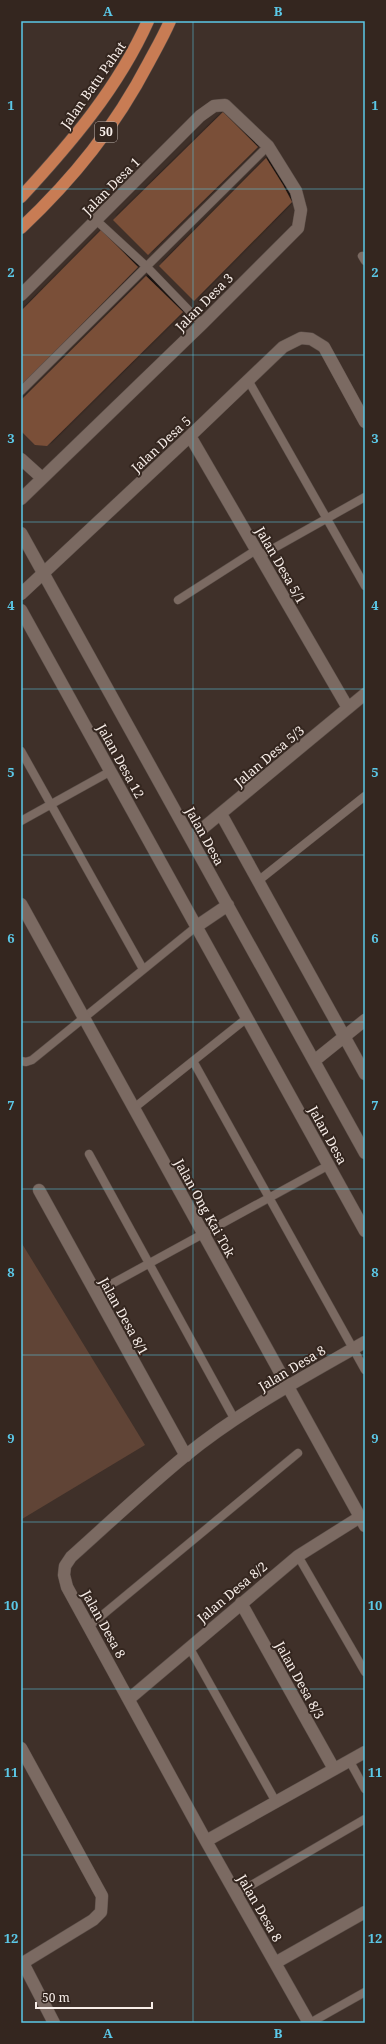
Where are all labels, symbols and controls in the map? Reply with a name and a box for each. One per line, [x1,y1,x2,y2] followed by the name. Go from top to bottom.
[103,2,113,20] text: A
[274,2,283,20] text: B
[56,38,130,133] street label: Jalan Batu Pahat
[7,96,15,114] text: 1
[371,96,379,114] text: 1
[95,122,117,142] road number: 50
[77,153,144,220] street label: Jalan Desa 1
[7,263,15,281] text: 2
[371,263,379,281] text: 2
[170,269,237,336] street label: Jalan Desa 3
[127,412,195,477] street label: Jalan Desa 5
[7,429,15,447] text: 3
[371,429,379,447] text: 3
[251,522,310,607] street label: Jalan Desa 5/1
[7,596,15,614] text: 4
[371,596,379,614] text: 4
[93,720,149,801] street label: Jalan Desa 12
[229,721,308,791] street label: Jalan Desa 5/3
[7,763,15,781] text: 5
[371,763,379,781] text: 5
[181,802,229,869] street label: Jalan Desa
[7,929,15,947] text: 6
[371,929,379,947] text: 6
[7,1096,15,1114] text: 7
[371,1096,379,1114] text: 7
[304,1101,352,1168] street label: Jalan Desa
[170,1155,240,1261] street label: Jalan Ong Kai Tok
[7,1263,15,1281] text: 8
[371,1263,379,1281] text: 8
[95,1273,153,1358] street label: Jalan Desa 8/1
[254,1341,329,1396] street label: Jalan Desa 8
[7,1429,15,1447] text: 9
[371,1429,379,1447] text: 9
[192,1557,271,1627] street label: Jalan Desa 8/2
[77,1586,130,1661] street label: Jalan Desa 8
[4,1596,18,1614] text: 10
[368,1596,382,1614] text: 10
[271,1637,329,1722] street label: Jalan Desa 8/3
[4,1763,18,1781] text: 11
[368,1763,382,1781] text: 11
[233,1870,287,1945] street label: Jalan Desa 8
[4,1929,18,1947] text: 12
[368,1929,382,1947] text: 12
[36,1984,152,2010] scale bar
[42,1989,70,2006] text: 50 m
[103,2024,113,2042] text: A
[274,2024,283,2042] text: B

